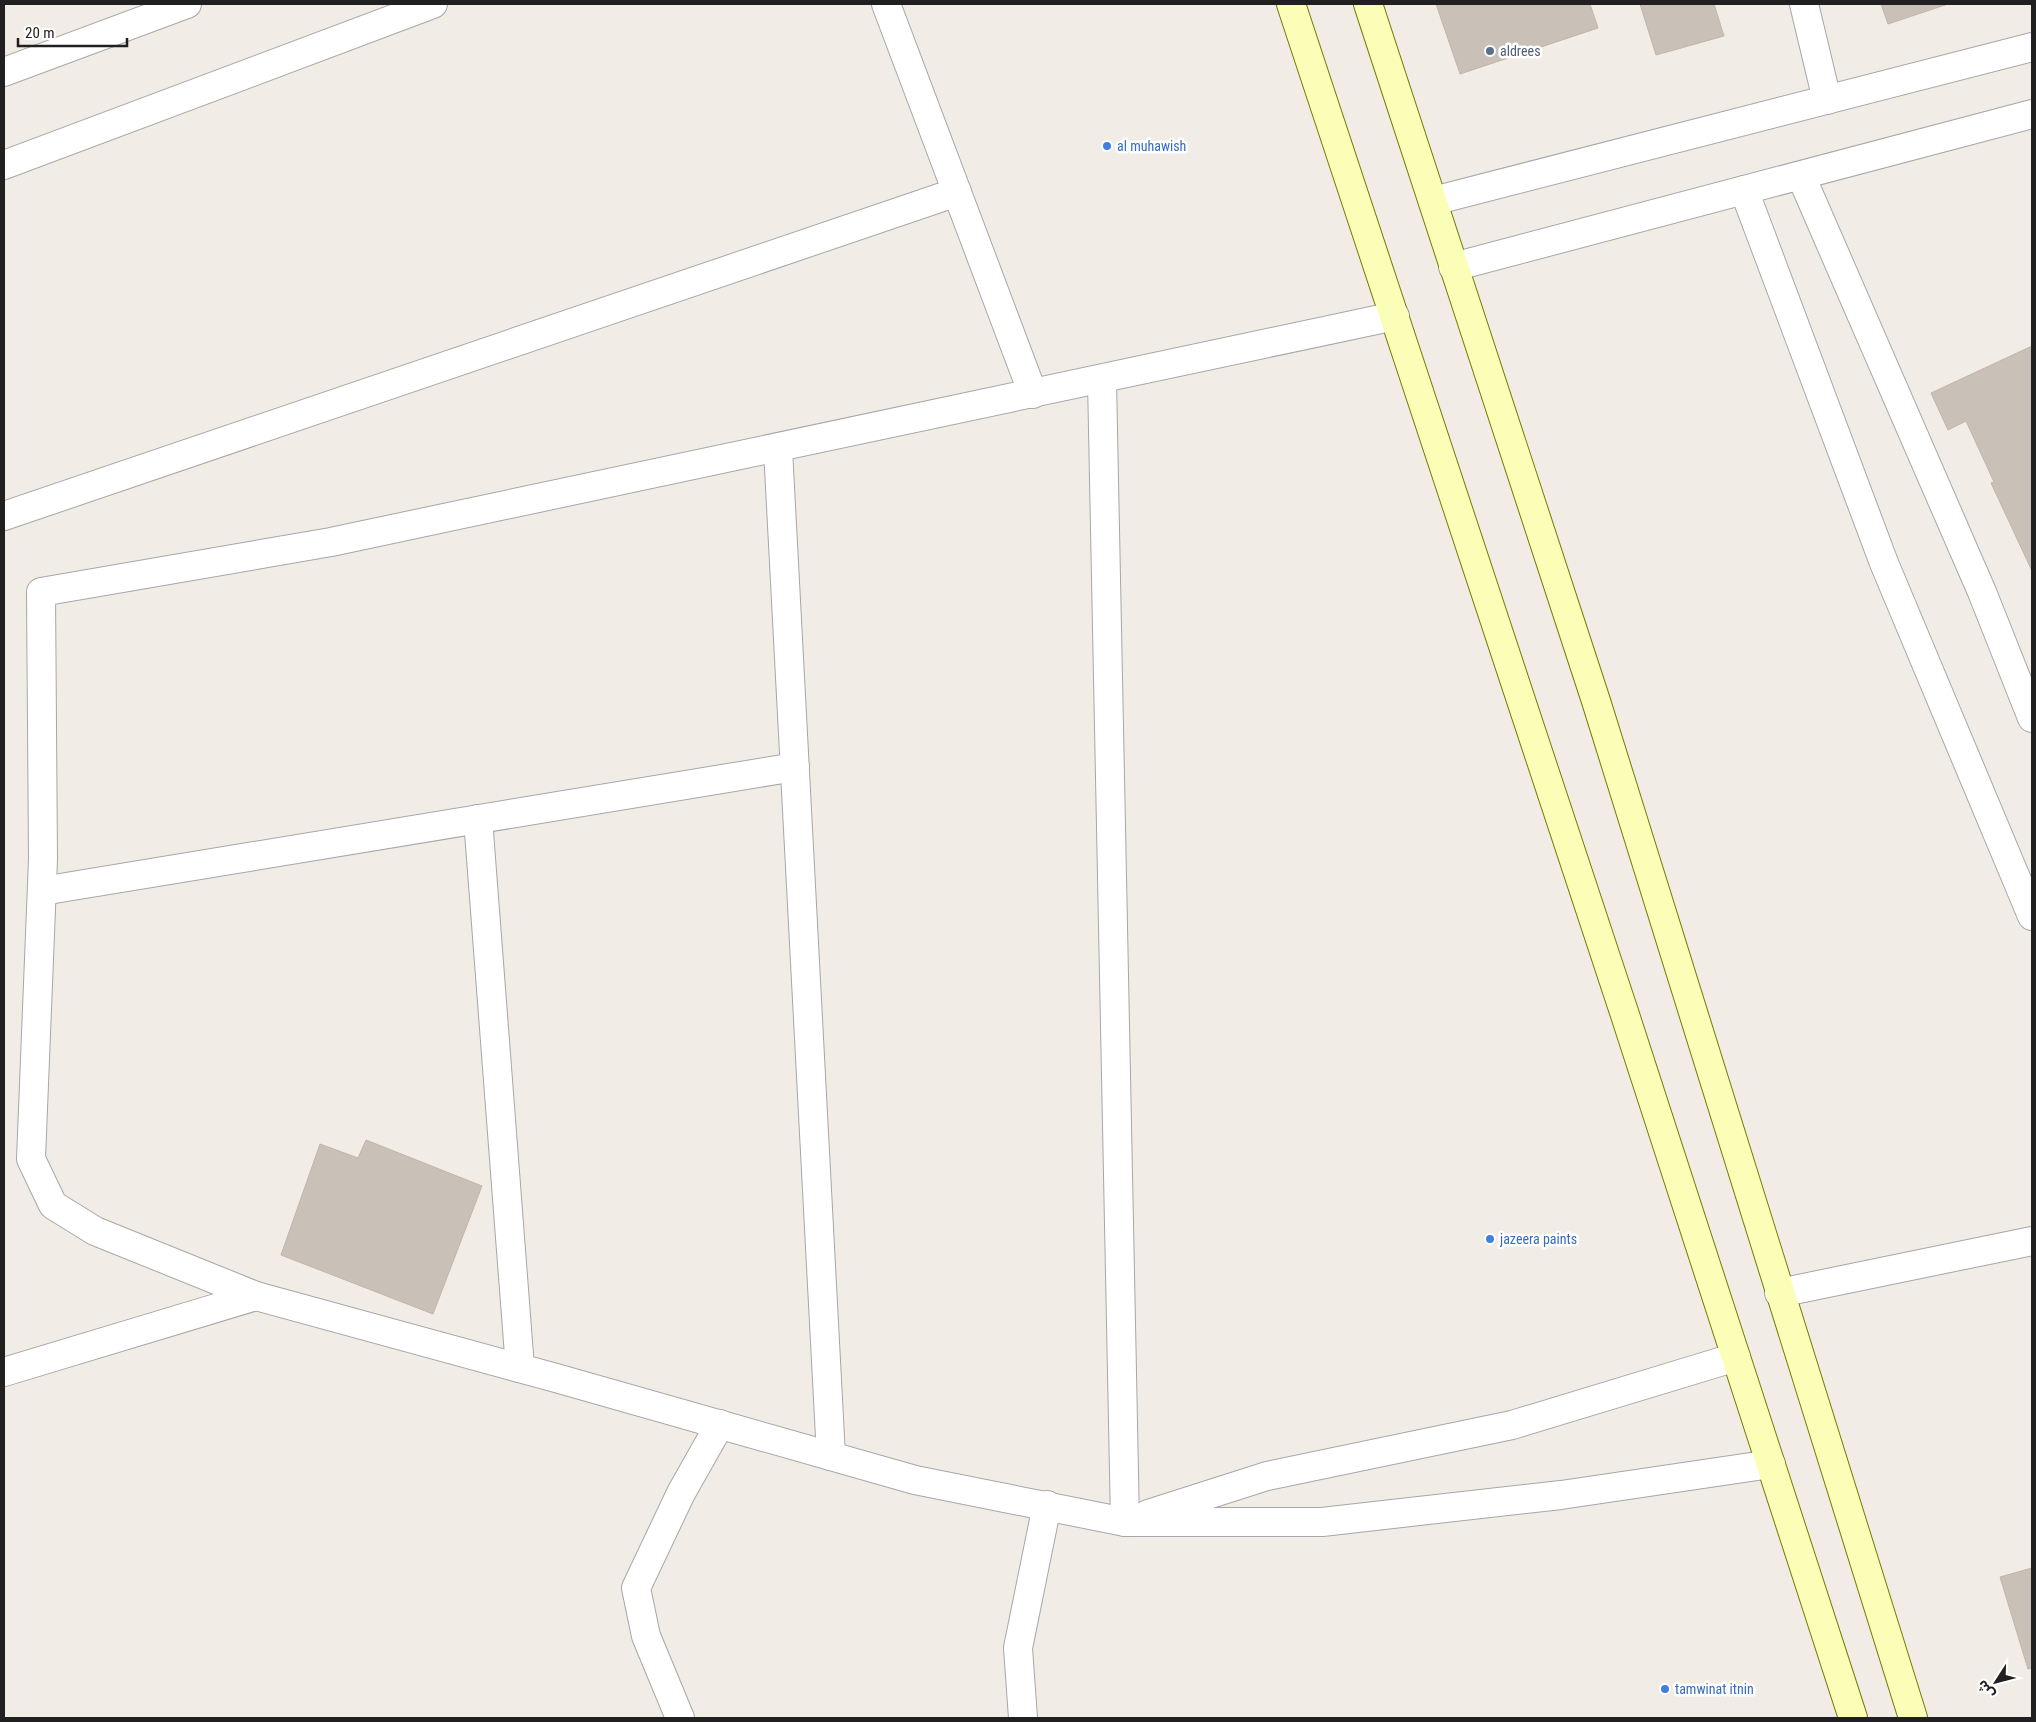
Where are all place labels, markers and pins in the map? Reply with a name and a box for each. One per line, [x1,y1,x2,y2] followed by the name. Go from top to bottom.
[1500,43,1541,59] place label: aldrees
[1484,45,1496,57] marker: aldrees
[1117,138,1186,154] place label: al muhawish
[1101,140,1113,152] marker: al muhawish
[1499,1231,1577,1247] place label: jazeera paints
[1484,1233,1496,1245] marker: jazeera paints
[1675,1681,1754,1697] place label: tamwinat itnin
[1659,1683,1671,1695] marker: tamwinat itnin

